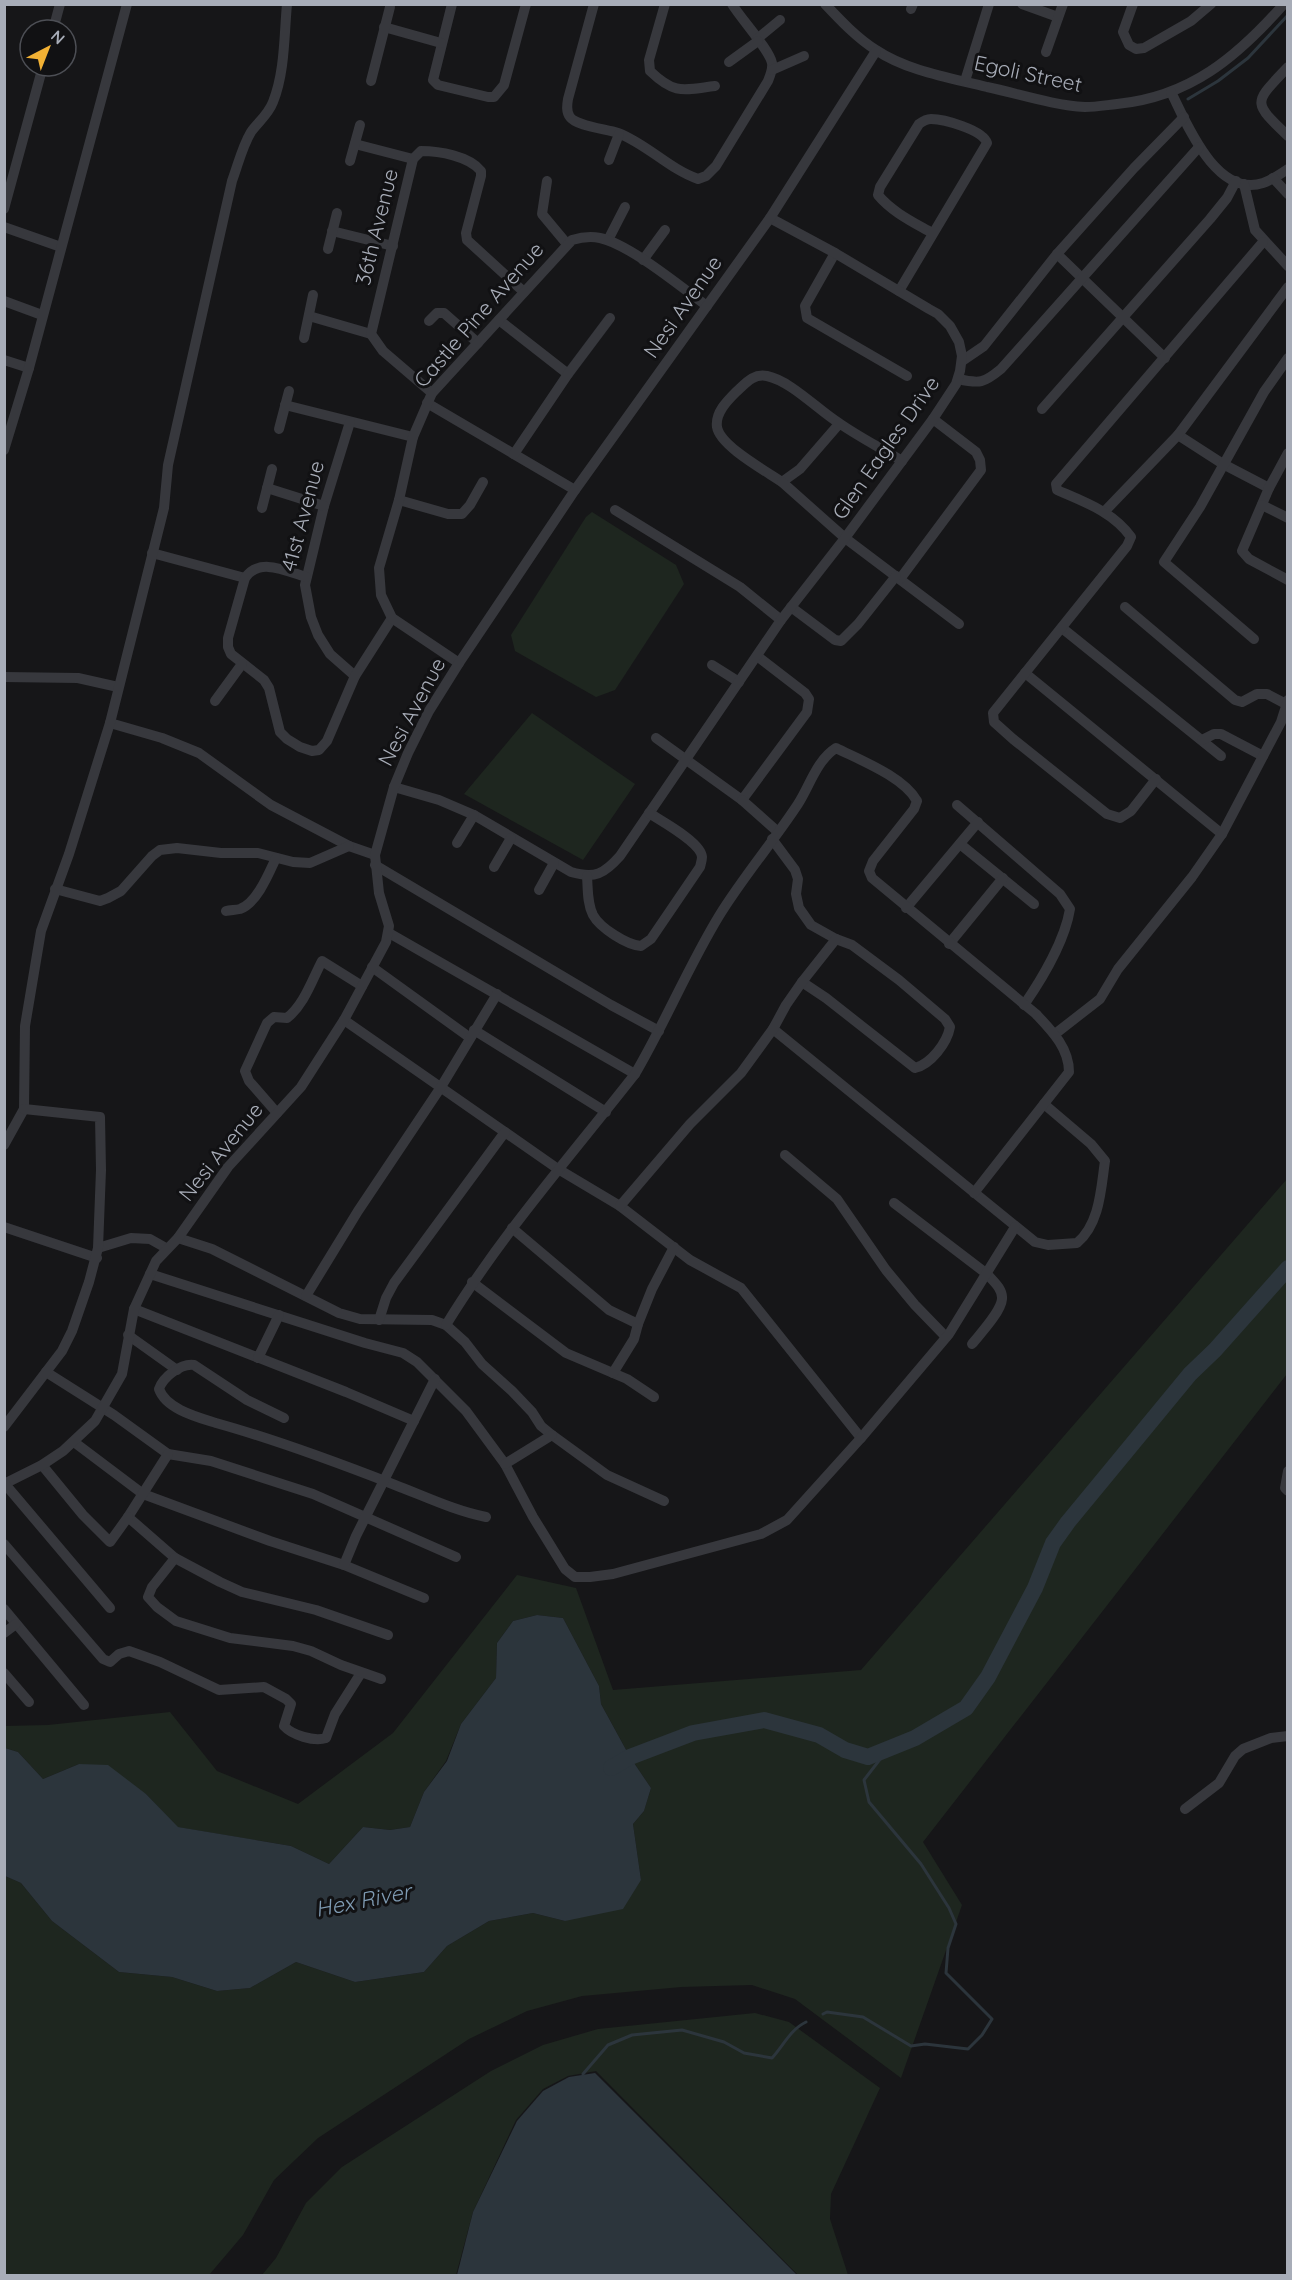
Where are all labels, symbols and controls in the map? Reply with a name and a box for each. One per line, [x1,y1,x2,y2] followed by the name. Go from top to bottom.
[18,18,78,78] north arrow
[47,25,69,48] text: N
[972,49,1084,97] street label: Egoli Street
[349,166,403,288] street label: 36th Avenue
[408,236,548,392] street label: Castle Pine Avenue
[637,250,727,363] street label: Nesi Avenue
[826,371,944,524] street label: Glen Eagles Drive
[275,458,329,574] street label: 41st Avenue
[372,653,451,770] street label: Nesi Avenue
[173,1097,268,1206] street label: Nesi Avenue
[313,1877,416,1923] water label: Hex River

